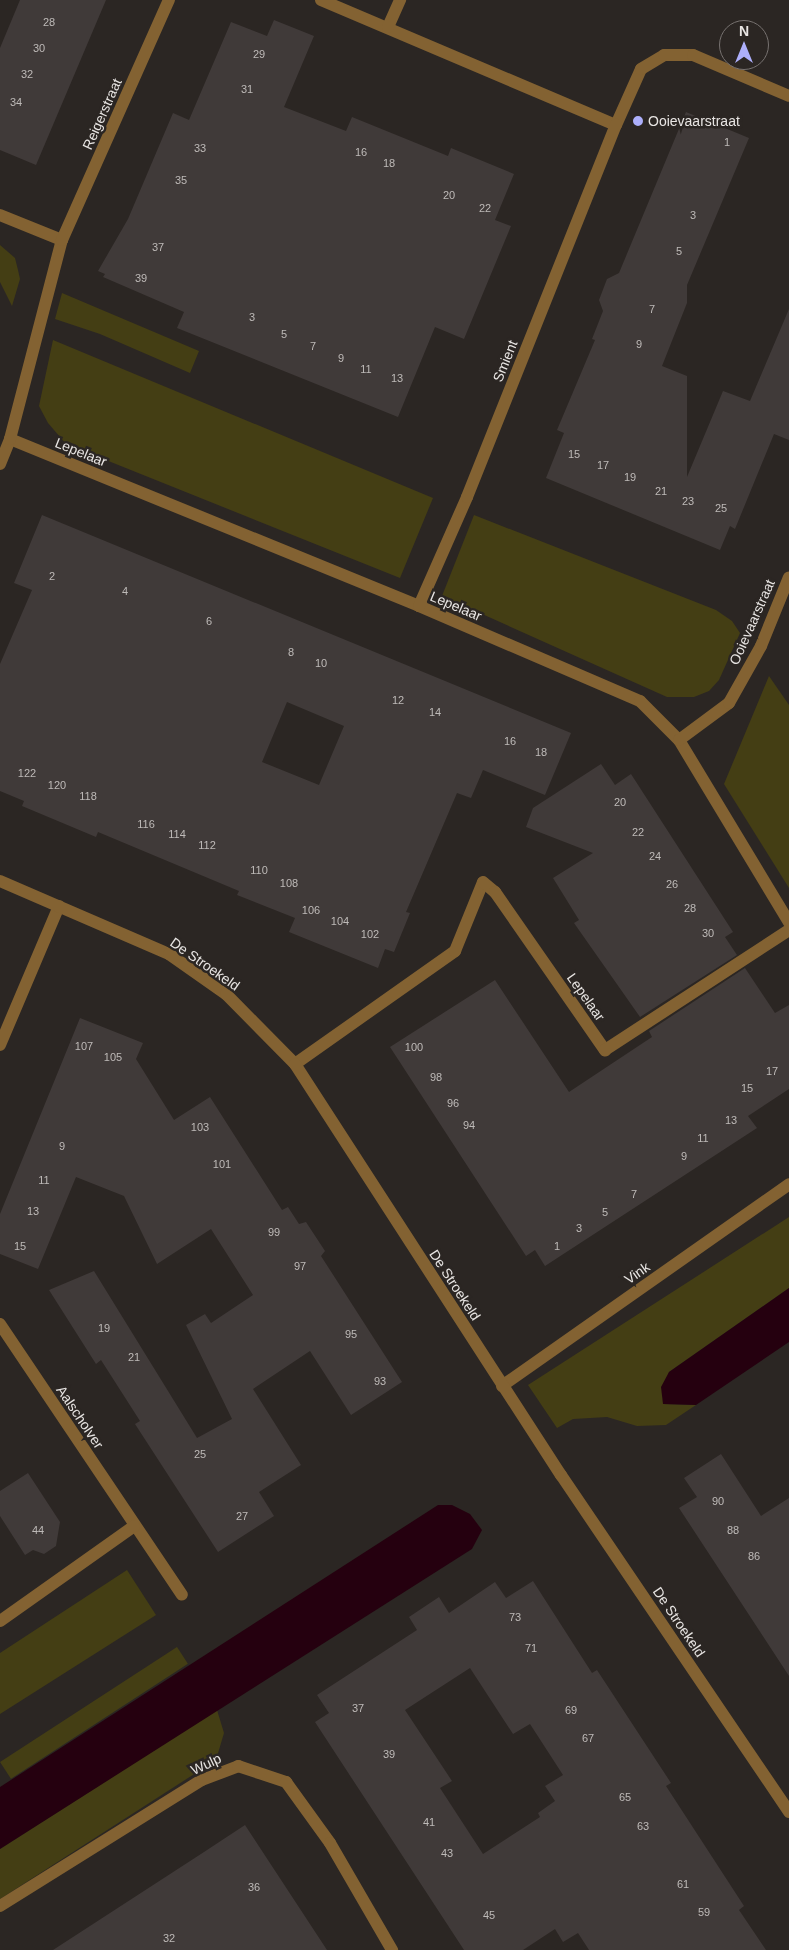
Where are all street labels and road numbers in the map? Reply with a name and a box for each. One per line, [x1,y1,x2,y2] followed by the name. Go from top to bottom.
[79,76,125,152] street label: Reigerstraat
[489,338,521,384] street label: Smient
[53,434,109,470] street label: Lepelaar
[726,577,778,667] street label: Ooievaarstraat
[428,588,484,624] street label: Lepelaar
[167,934,243,994] street label: De Stroekeld
[563,970,609,1024] street label: Lepelaar
[426,1246,484,1324] street label: De Stroekeld
[621,1258,653,1288] street label: Vink
[53,1382,107,1452] street label: Aalscholver
[649,1584,709,1660] street label: De Stroekeld
[188,1750,224,1778] street label: Wulp

